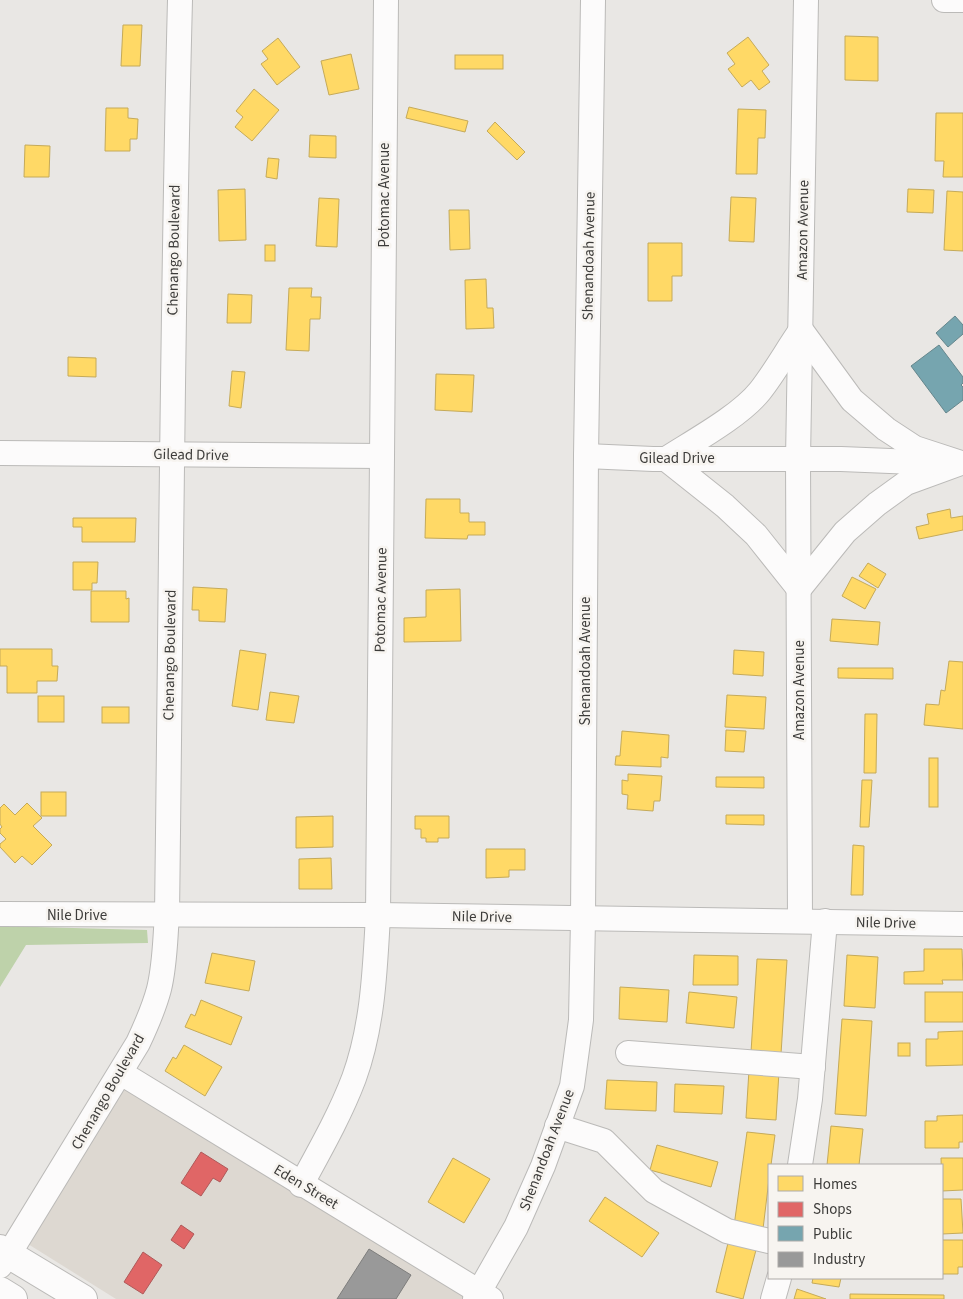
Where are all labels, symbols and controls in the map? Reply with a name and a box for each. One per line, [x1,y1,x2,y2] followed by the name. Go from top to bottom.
[374,142,395,248] street label: Potomac Avenue
[792,180,814,280] street label: Amazon Avenue
[162,184,186,316] street label: Chenango Boulevard
[577,191,601,321] street label: Shenandoah Avenue
[153,444,229,466] street label: Gilead Drive
[639,448,715,469] street label: Gilead Drive
[370,547,392,653] street label: Potomac Avenue
[158,589,182,721] street label: Chenango Boulevard
[575,597,596,725] street label: Shenandoah Avenue
[789,640,810,740] street label: Amazon Avenue
[47,905,107,926] street label: Nile Drive
[452,906,512,928] street label: Nile Drive
[856,912,916,934] street label: Nile Drive
[66,1030,150,1154] street label: Chenango Boulevard
[514,1086,580,1214] street label: Shenandoah Avenue
[270,1159,342,1215] street label: Eden Street
[768,1164,943,1279] legend
[813,1174,857,1195] text: Homes
[813,1199,852,1220] text: Shops
[813,1224,852,1245] text: Public
[813,1249,865,1270] text: Industry

